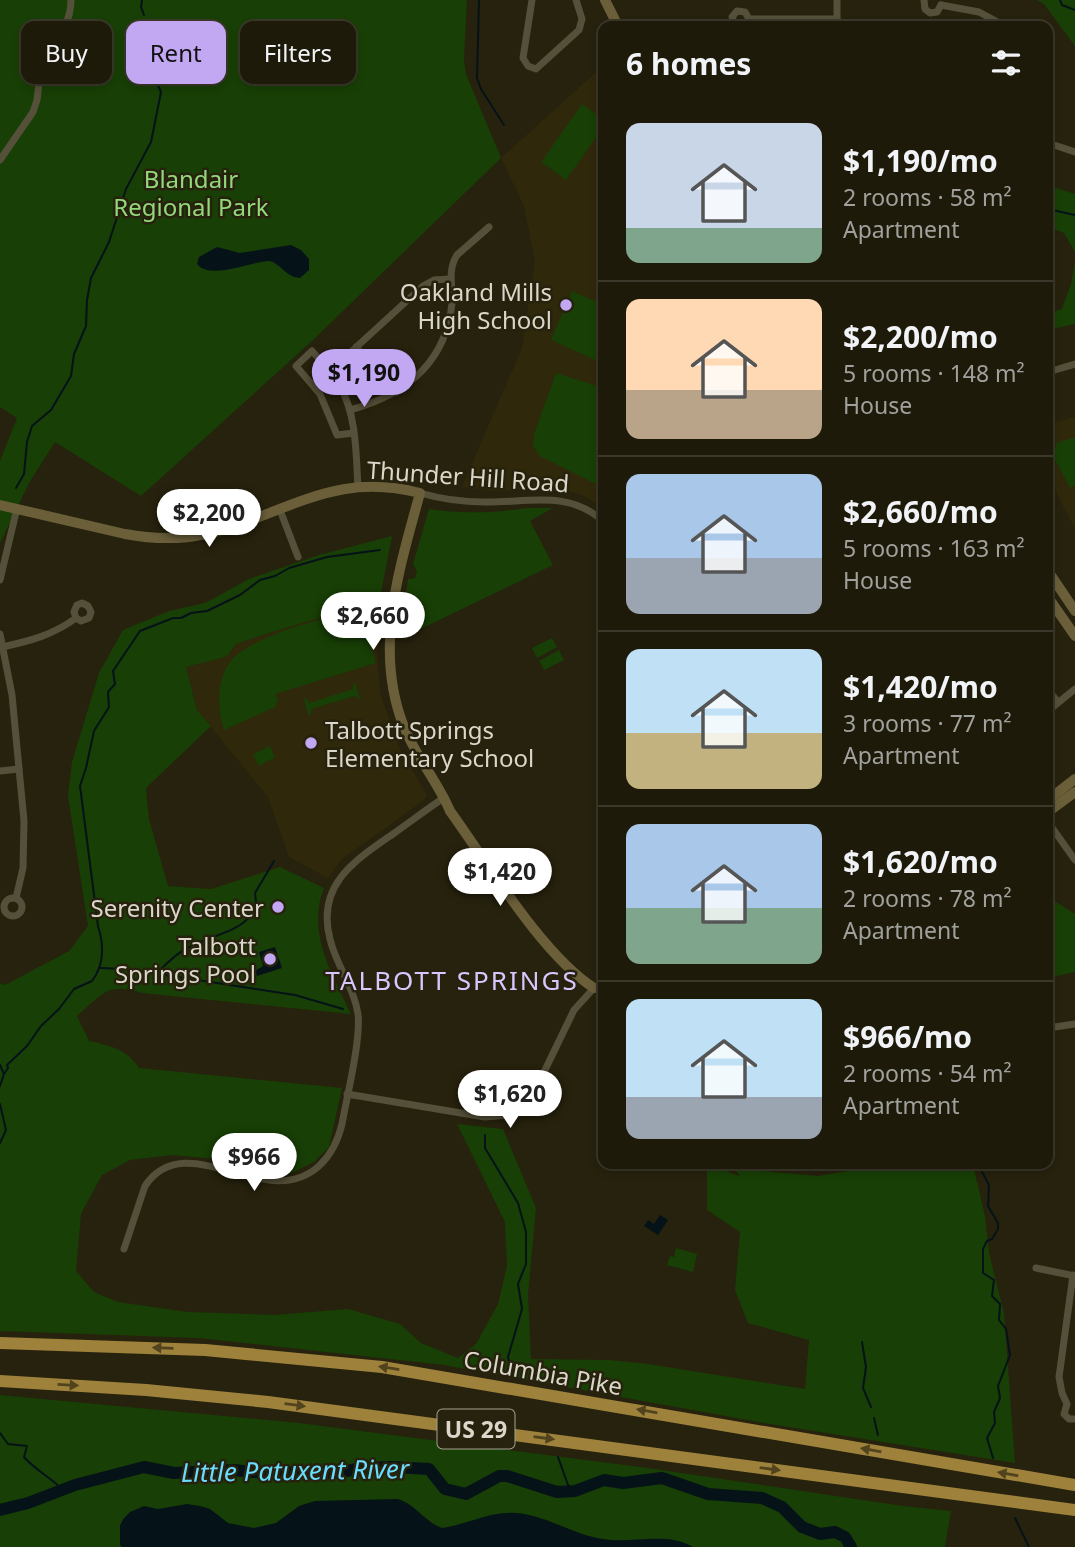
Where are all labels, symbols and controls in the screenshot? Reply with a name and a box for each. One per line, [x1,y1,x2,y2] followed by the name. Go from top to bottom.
[21,21,112,84] chip: Buy
[126,21,226,84] chip: Rent
[240,21,356,84] chip: Filters
[626,43,751,84] text: 6 homes
[987,44,1025,82] icon: filters
[843,140,998,181] text: $1,190/mo
[682,151,766,235] icon: home
[113,162,269,223] park label: Blandair Regional Park
[843,181,1012,213] text: 2 rooms · 58 m²
[843,213,960,245] text: Apartment
[400,275,552,336] place label: Oakland Mills High School
[558,297,574,313] marker: Oakland Mills High School
[843,316,998,357] text: $2,200/mo
[682,327,766,411] icon: home
[307,350,421,409] pin: $1,190
[328,356,400,388] text: $1,190
[843,357,1025,389] text: 5 rooms · 148 m²
[843,389,912,421] text: House
[366,452,570,500] street label: Thunder Hill Road
[152,490,266,549] pin: $2,200
[843,491,998,532] text: $2,660/mo
[173,496,245,528] text: $2,200
[682,502,766,586] icon: home
[843,532,1025,564] text: 5 rooms · 163 m²
[843,564,912,596] text: House
[316,592,430,652] pin: $2,660
[337,599,409,631] text: $2,660
[843,666,998,707] text: $1,420/mo
[682,677,766,761] icon: home
[843,707,1012,739] text: 3 rooms · 77 m²
[325,713,534,774] place label: Talbott Springs Elementary School
[303,735,319,751] marker: Talbott Springs Elementary School
[843,739,960,771] text: Apartment
[843,841,998,882] text: $1,620/mo
[443,848,557,908] pin: $1,420
[682,852,766,936] icon: home
[464,855,536,887] text: $1,420
[843,882,1012,914] text: 2 rooms · 78 m²
[91,891,264,924] place label: Serenity Center
[270,899,286,915] marker: Serenity Center
[843,914,960,946] text: Apartment
[115,929,256,990] place label: Talbott Springs Pool
[262,951,278,967] marker: Talbott Springs Pool
[325,962,579,998] district label: TALBOTT SPRINGS
[843,1016,972,1057] text: $966/mo
[682,1027,766,1111] icon: home
[843,1057,1012,1089] text: 2 rooms · 54 m²
[453,1070,567,1130] pin: $1,620
[474,1077,546,1109] text: $1,620
[843,1089,960,1121] text: Apartment
[213,1134,295,1193] pin: $966
[228,1140,280,1172] text: $966
[461,1342,625,1402] street label: Columbia Pike
[152,1343,174,1354] one-way arrow
[378,1362,400,1373] one-way arrow
[57,1380,79,1391] one-way arrow
[284,1400,306,1411] one-way arrow
[636,1405,658,1416] one-way arrow
[438,1410,514,1448] road number: US 29
[534,1433,556,1444] one-way arrow
[860,1444,882,1455] one-way arrow
[180,1450,411,1490] water label: Little Patuxent River
[759,1463,781,1474] one-way arrow
[997,1468,1019,1479] one-way arrow

